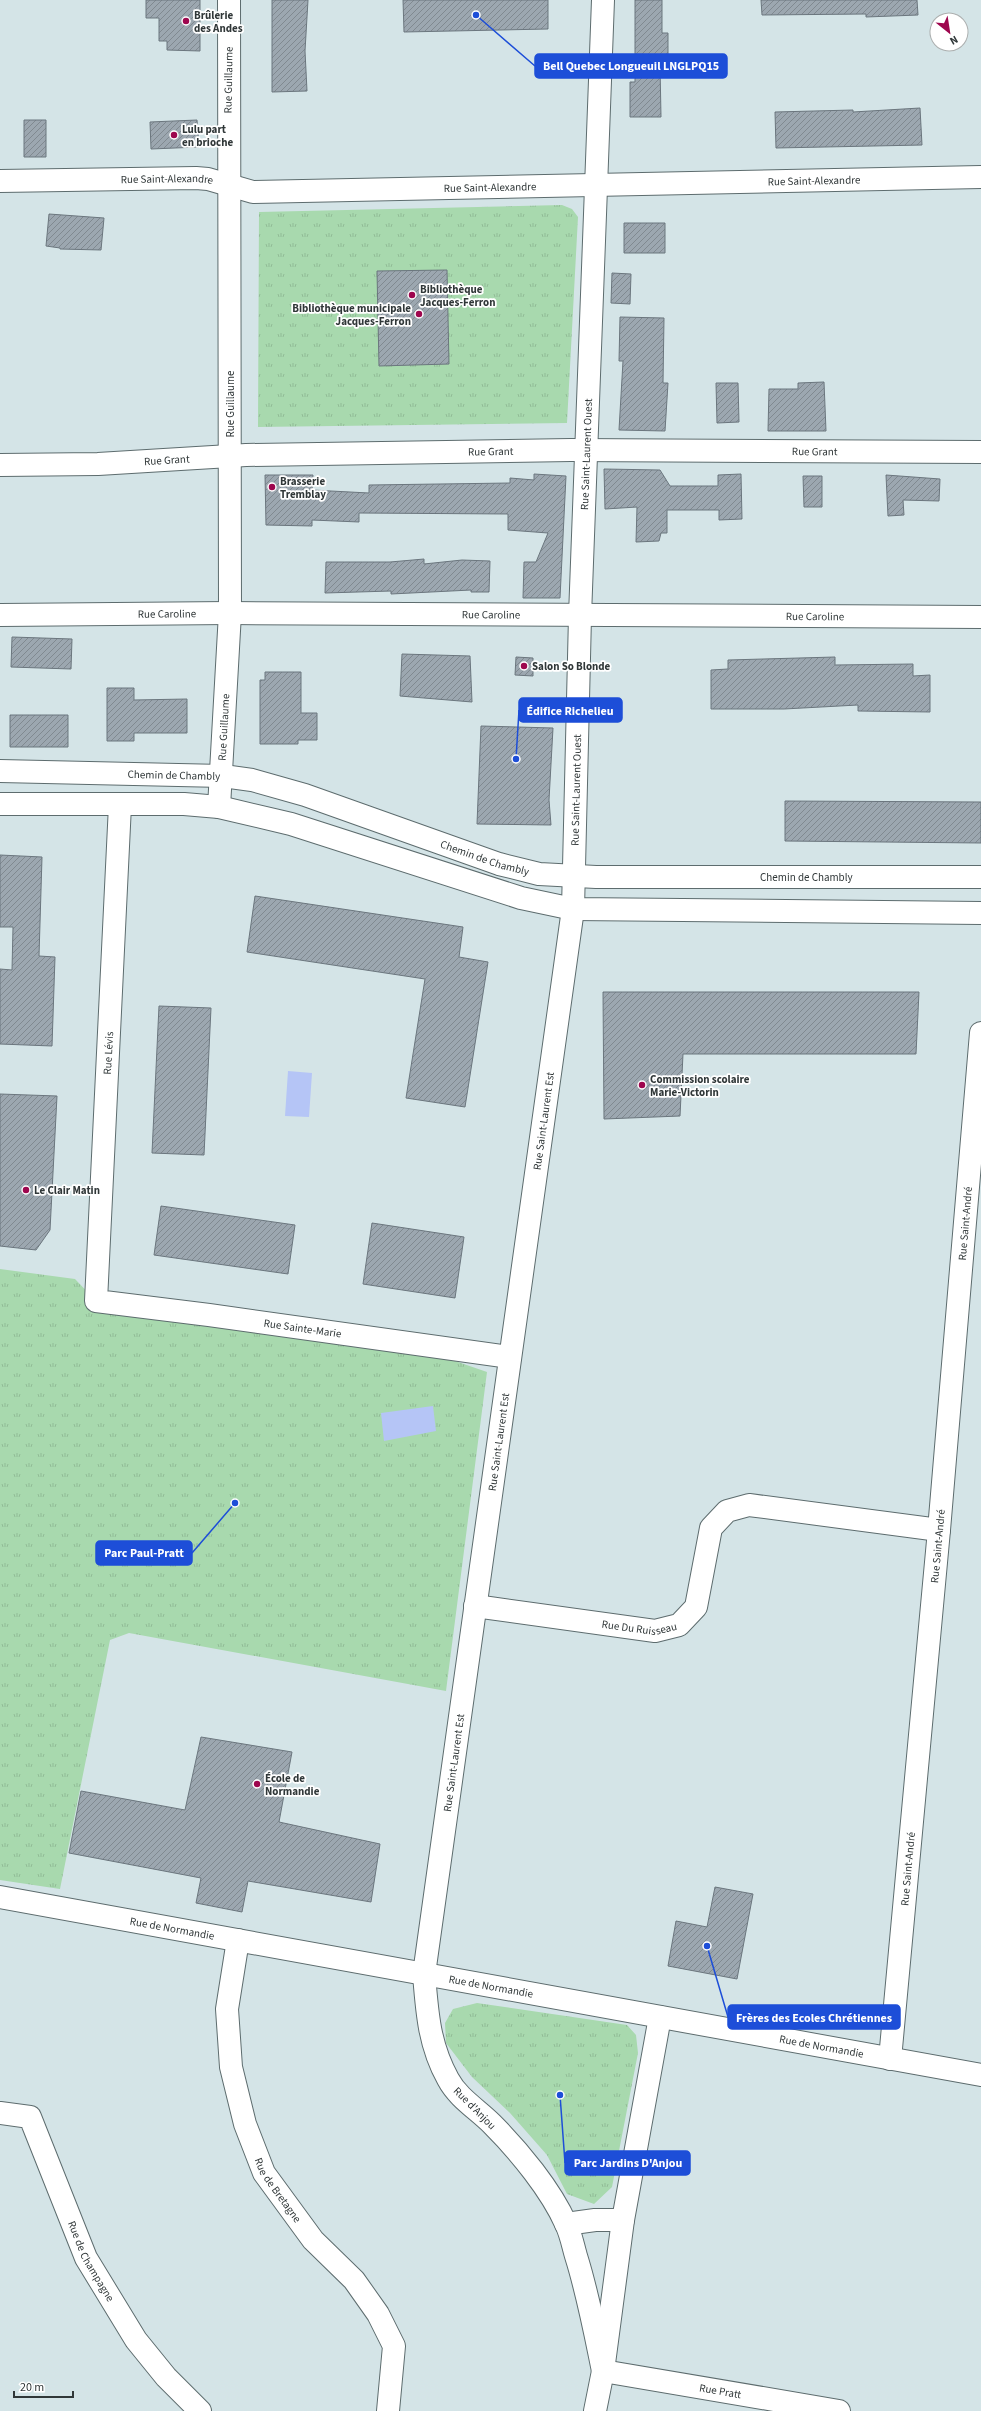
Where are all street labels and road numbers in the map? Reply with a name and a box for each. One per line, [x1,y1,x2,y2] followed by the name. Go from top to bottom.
[220,46,237,114] street label: Rue Guillaume
[120,171,216,188] street label: Rue Saint-Alexandre
[767,172,861,189] street label: Rue Saint-Alexandre
[444,179,537,196] street label: Rue Saint-Alexandre
[223,370,238,438] street label: Rue Guillaume
[577,398,596,510] street label: Rue Saint-Laurent Ouest
[468,444,514,460] street label: Rue Grant
[792,444,838,459] street label: Rue Grant
[144,451,190,469] street label: Rue Grant
[138,606,197,622] street label: Rue Caroline
[462,607,521,623] street label: Rue Caroline
[786,609,845,624] street label: Rue Caroline
[215,693,233,761] street label: Rue Guillaume
[568,734,585,846] street label: Rue Saint-Laurent Ouest
[127,767,220,784] street label: Chemin de Chambly
[438,837,531,879] street label: Chemin de Chambly
[760,870,853,885] street label: Chemin de Chambly
[100,1031,117,1075] street label: Rue Lévis
[530,1071,558,1171] street label: Rue Saint-Laurent Est
[955,1185,976,1261] street label: Rue Saint-André
[263,1316,343,1341] street label: Rue Sainte-Marie
[485,1392,513,1492] street label: Rue Saint-Laurent Est
[927,1508,949,1584] street label: Rue Saint-André
[601,1617,679,1639] street label: Rue Du Ruisseau
[440,1713,468,1813] street label: Rue Saint-Laurent Est
[897,1831,919,1907] street label: Rue Saint-André
[129,1914,216,1944] street label: Rue de Normandie
[447,1972,535,2002] street label: Rue de Normandie
[778,2032,865,2062] street label: Rue de Normandie
[450,2084,499,2133] street label: Rue d'Anjou
[251,2156,305,2226] street label: Rue de Bretagne
[64,2219,118,2305] street label: Rue de Champagne
[698,2380,743,2402] street label: Rue Pratt

